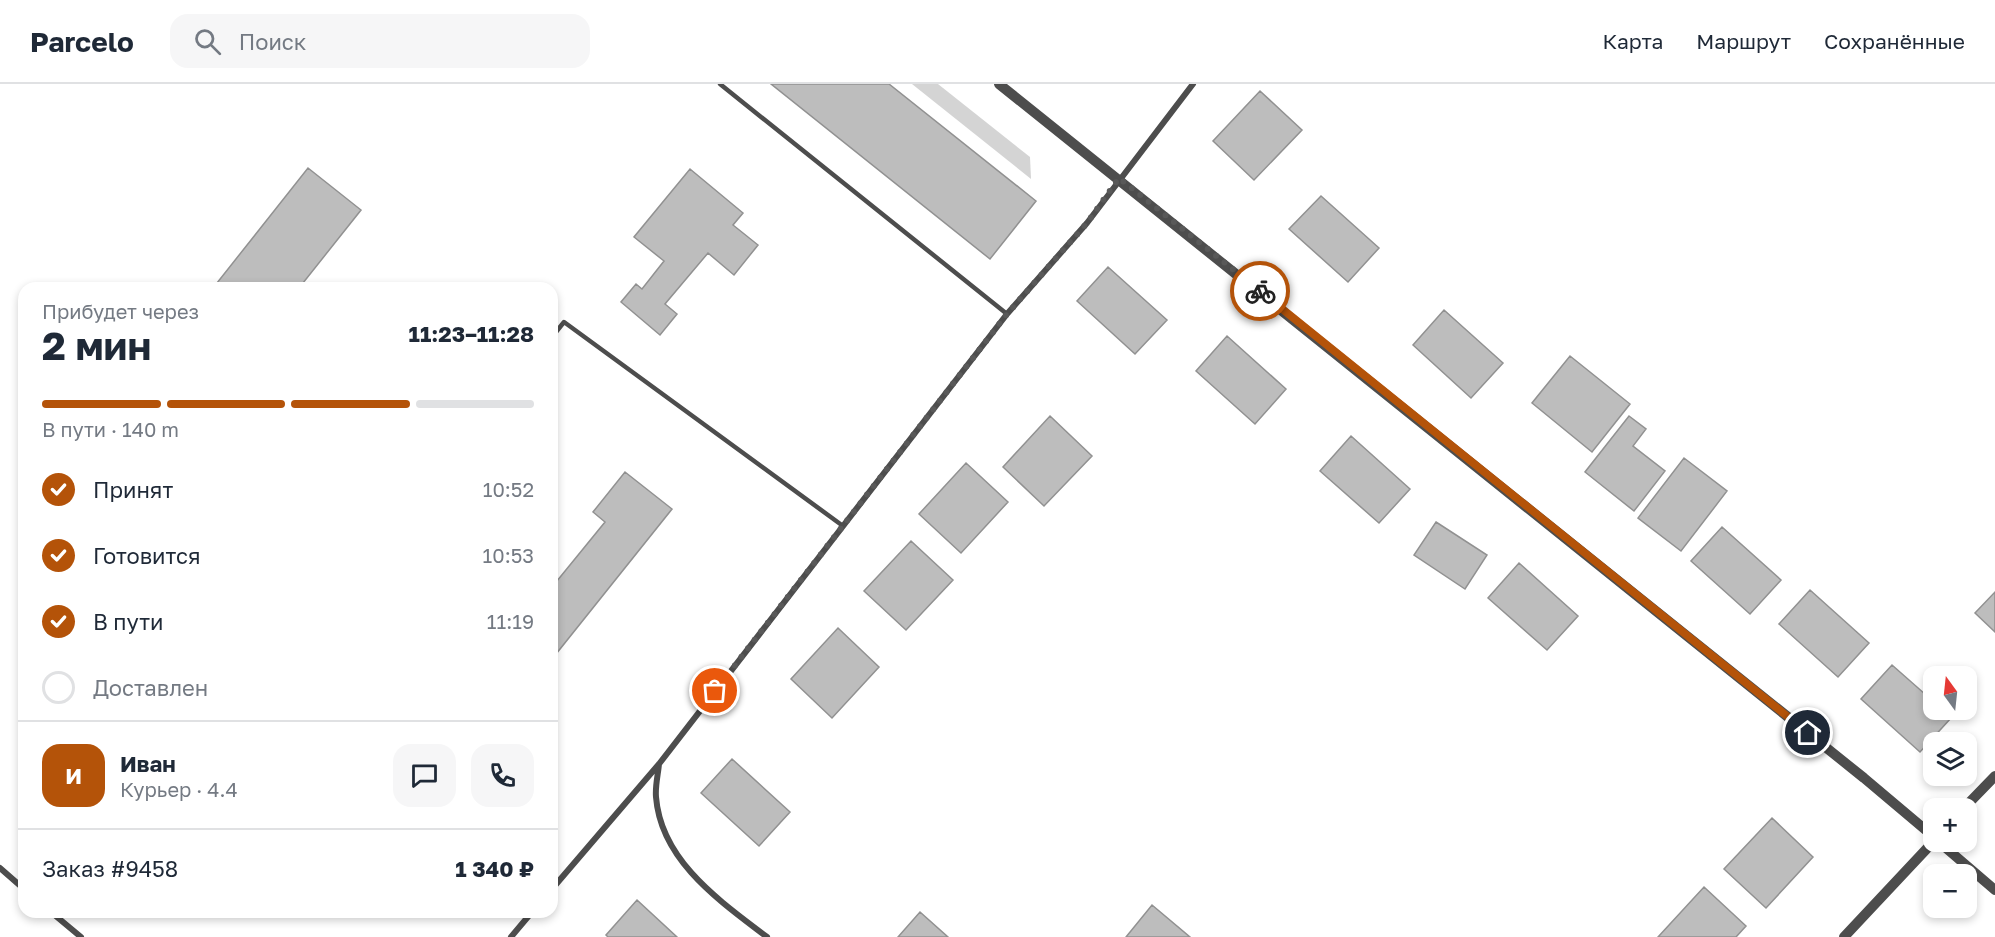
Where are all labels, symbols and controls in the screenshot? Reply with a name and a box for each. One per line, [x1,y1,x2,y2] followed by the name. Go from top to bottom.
[170,14,590,68] search box
[30,25,134,58] text: Parcelo
[191,25,224,58] icon: search
[239,28,307,55] text: Поиск
[1602,28,1663,54] text: Карта
[1696,28,1791,54] text: Маршрут
[1824,28,1965,54] text: Сохранённые
[1230,261,1290,321] courier
[1244,275,1277,308] icon: bike
[42,299,199,323] text: Прибудет через
[409,320,534,347] text: 11:23–11:28
[42,322,151,369] text: 2 мин
[42,417,179,441] text: В пути · 140 m
[42,473,75,506] icon: check
[93,476,173,503] text: Принят
[483,477,534,501] text: 10:52
[42,539,75,572] icon: check
[93,542,201,569] text: Готовится
[483,543,534,567] text: 10:53
[42,605,75,638] icon: check
[93,608,163,635] text: В пути
[487,609,534,633] text: 11:19
[689,665,740,716] pin
[1923,666,1977,720] north arrow
[1923,666,1977,918] map controls
[93,674,208,701] text: Доставлен
[698,674,731,707] icon: bag
[1782,707,1833,758] pin
[1791,716,1824,749] icon: home
[1923,732,1977,786] button: layers
[393,744,456,807] button: chat
[471,744,534,807] button: phone
[120,750,176,777] text: Иван
[65,762,82,789] text: И
[120,777,238,801] text: Курьер · 4.4
[1923,798,1977,852] button: +
[42,855,178,882] text: Заказ #9458
[455,855,534,882] text: 1 340 ₽
[1923,864,1977,918] button: −

